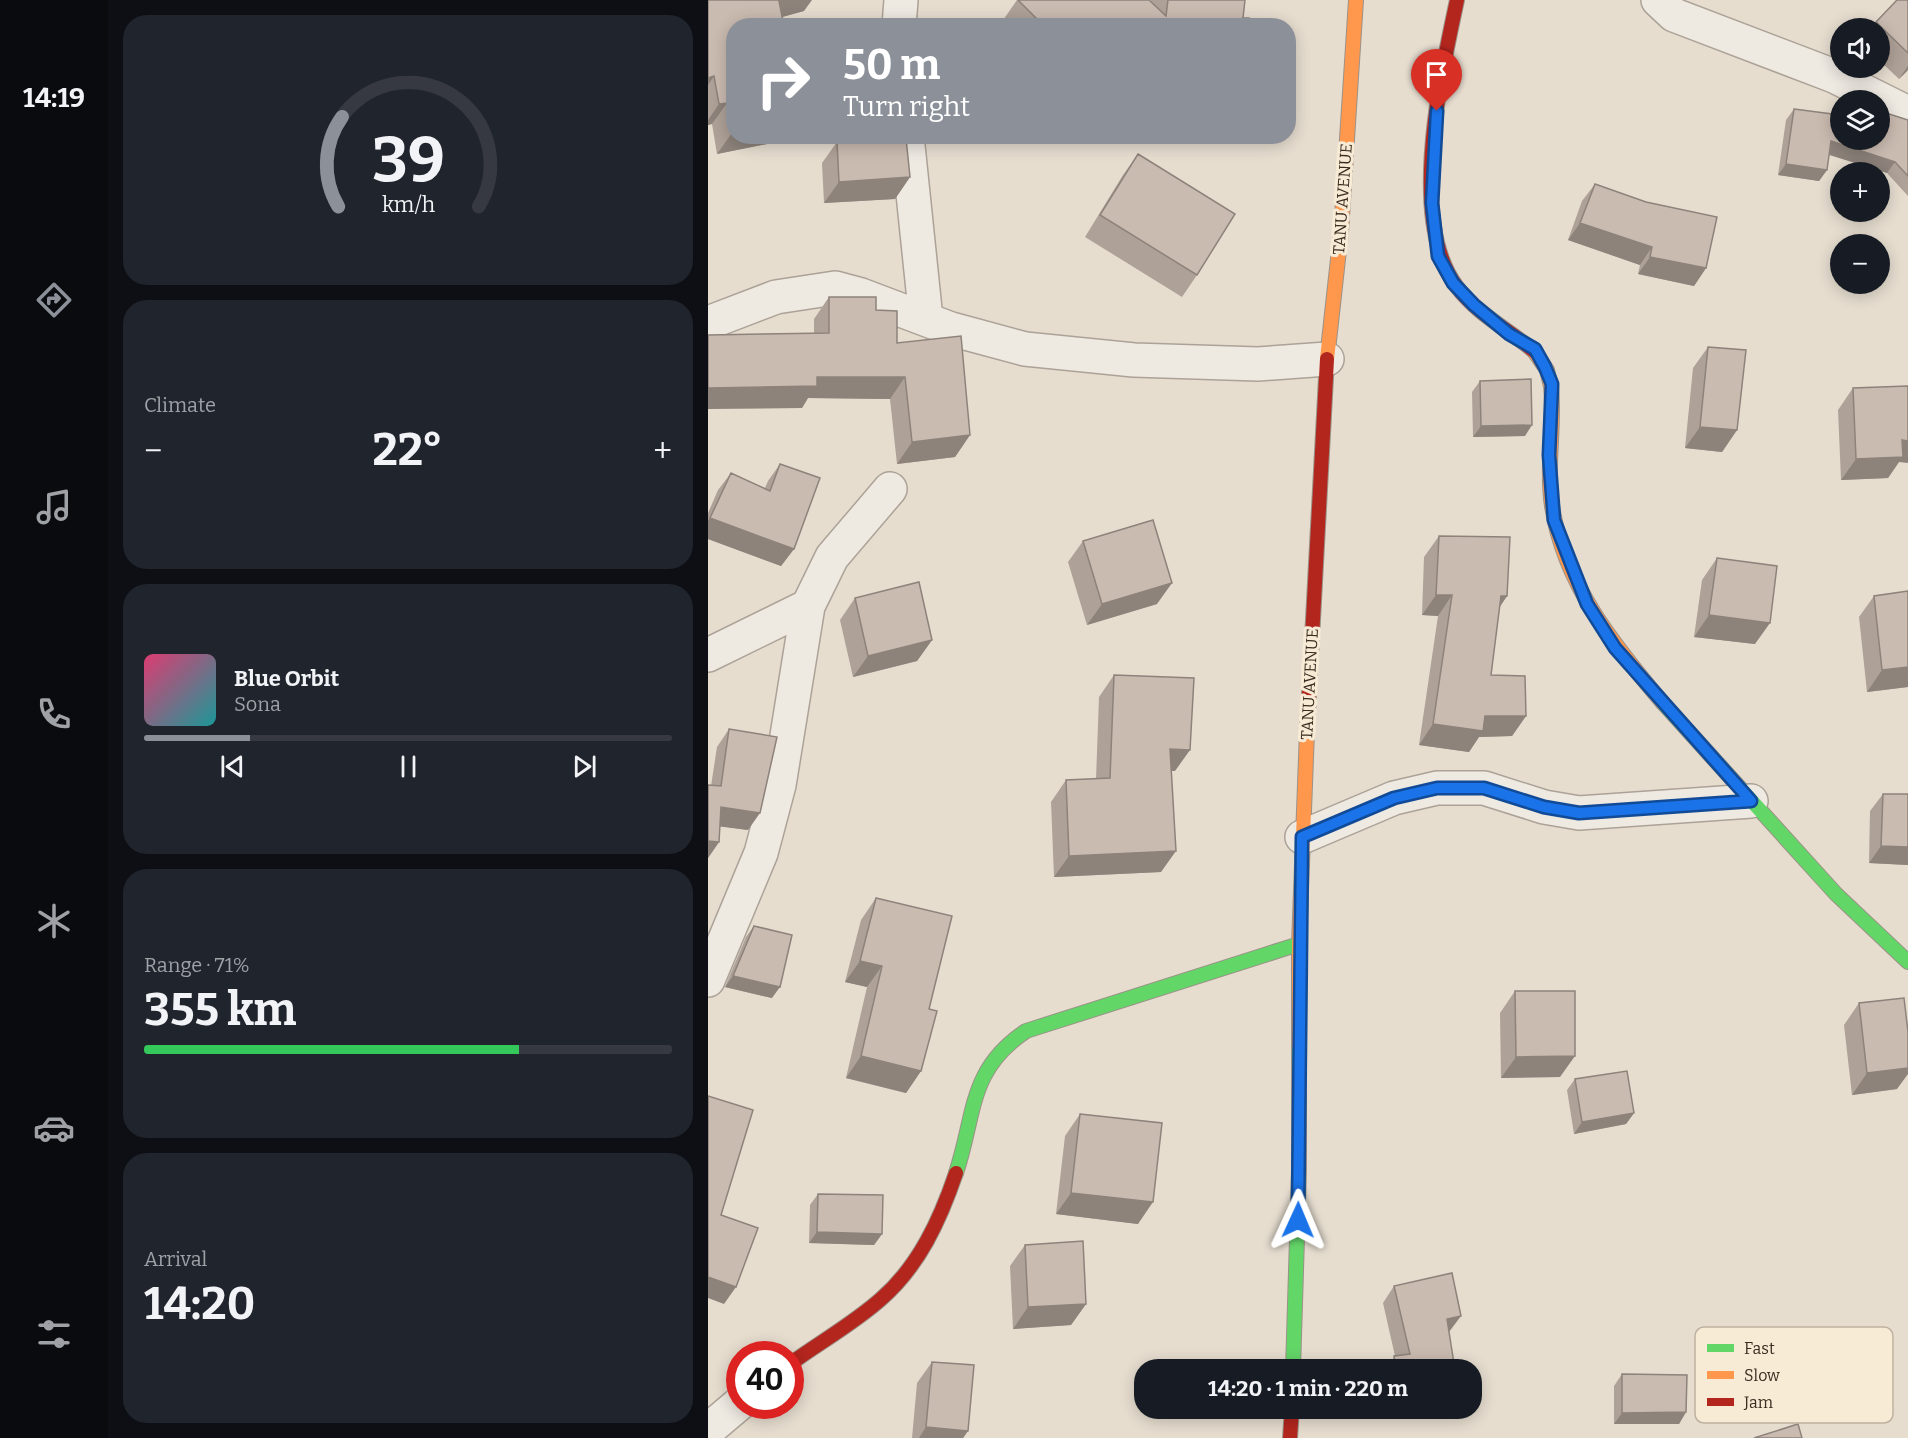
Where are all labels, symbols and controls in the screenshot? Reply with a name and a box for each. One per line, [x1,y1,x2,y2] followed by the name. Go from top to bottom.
[1830,18,1890,294] map controls
[1830,18,1890,78] button: sound
[843,40,940,90] text: 50 m
[744,42,822,120] icon: right
[1411,49,1462,111] pin
[1420,58,1453,91] icon: arrive
[23,82,85,114] text: 14:19
[1830,90,1890,150] button: layers
[843,91,970,123] text: Turn right
[372,123,444,198] text: 39
[1329,143,1356,255] street label: TANU AVENUE
[1830,162,1890,222] button: +
[381,192,435,218] text: km/h
[1830,234,1890,294] button: −
[33,279,75,321] icon: directions
[144,393,216,417] text: Climate
[372,423,443,477] text: 22°
[144,431,162,471] text: −
[653,431,672,471] text: +
[33,486,75,528] icon: music
[1297,628,1322,740] street label: TANU AVENUE
[234,665,339,692] text: Blue Orbit
[234,692,281,716] text: Sona
[33,693,75,735] icon: phone
[216,750,249,783] icon: previous
[392,750,425,783] icon: pause
[568,750,601,783] icon: next
[33,900,75,942] icon: climate
[144,953,250,977] text: Range · 71%
[144,983,296,1037] text: 355 km
[33,1107,75,1149] icon: car
[1266,1188,1330,1252] position arrow
[144,1247,207,1271] text: Arrival
[144,1277,255,1331] text: 14:20
[33,1313,75,1355] icon: filters
[1695,1327,1893,1423] legend
[1744,1339,1775,1358] text: Fast
[726,1341,804,1419] speed limit sign: 40
[1744,1366,1780,1385] text: Slow
[1208,1375,1408,1402] text: 14:20 · 1 min · 220 m
[1743,1393,1773,1412] text: Jam

